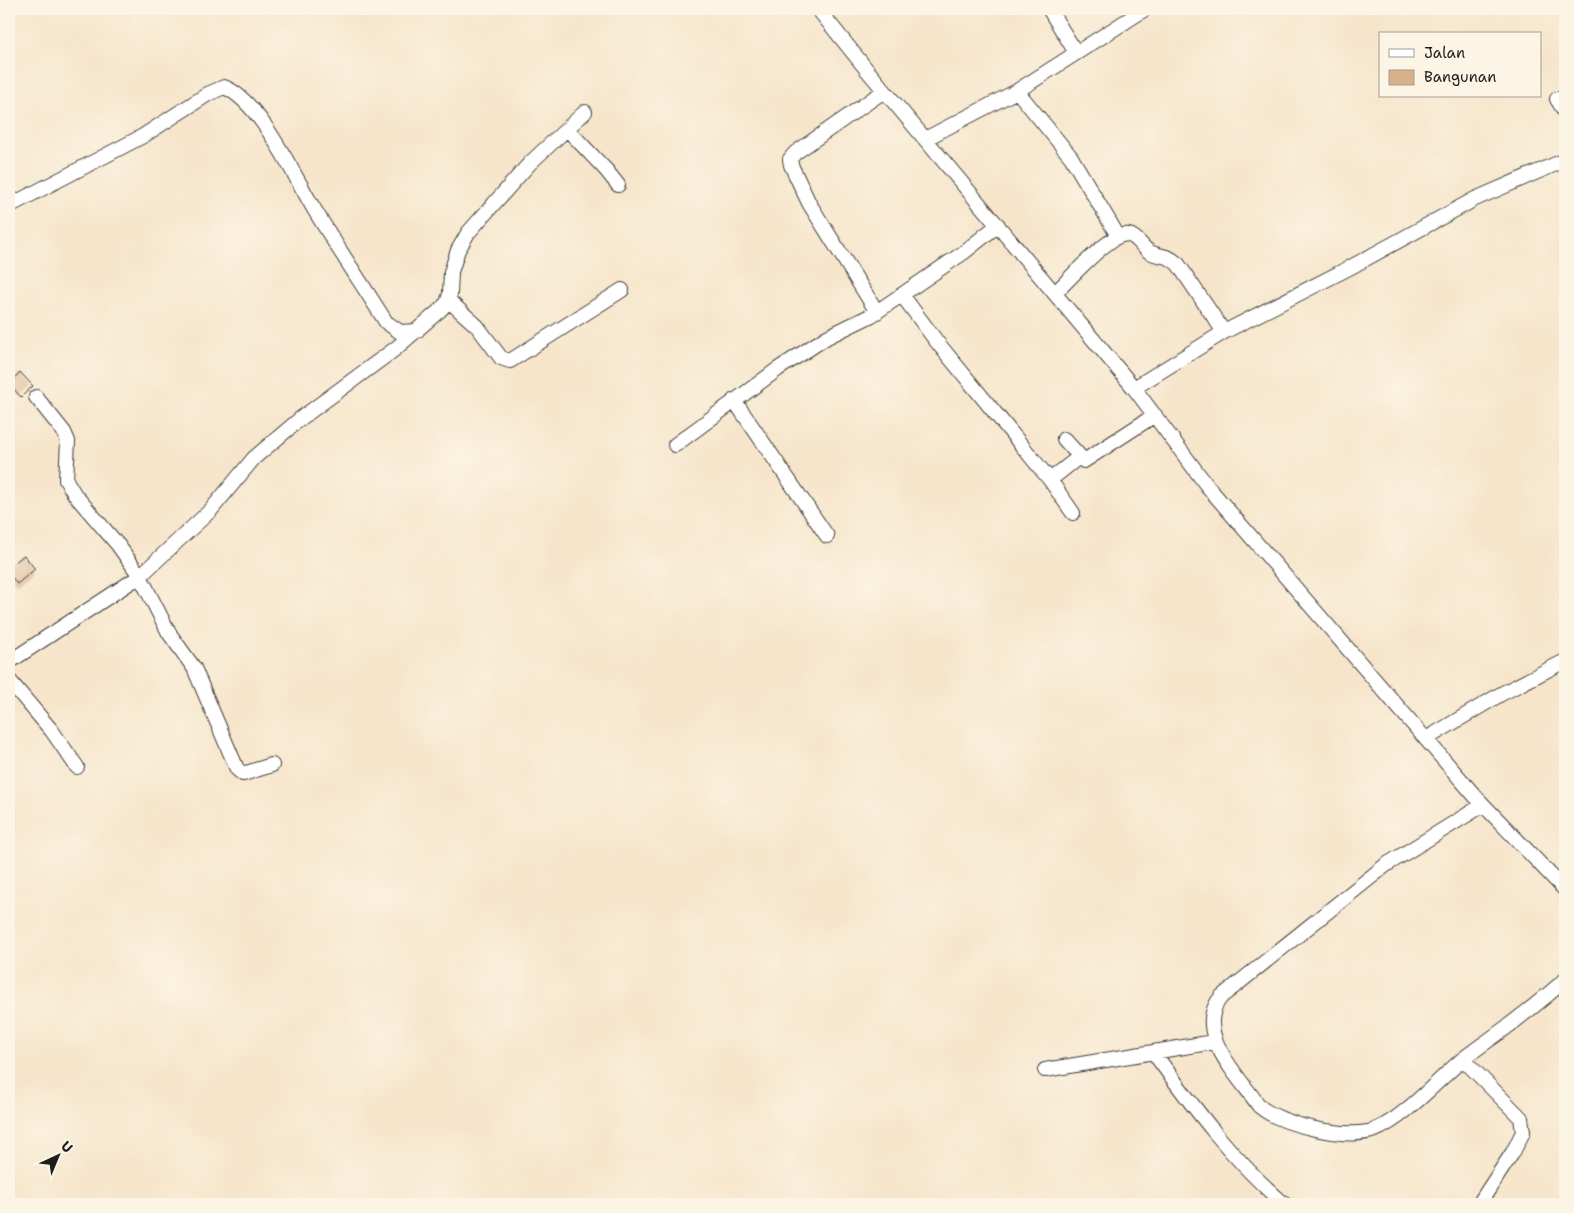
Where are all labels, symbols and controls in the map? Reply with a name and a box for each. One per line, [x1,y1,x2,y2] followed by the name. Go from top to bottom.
[1379,32,1542,98] legend
[1424,43,1465,63] text: Jalan
[1424,67,1496,87] text: Bangunan
[32,1130,82,1180] north arrow
[57,1137,77,1156] text: U

